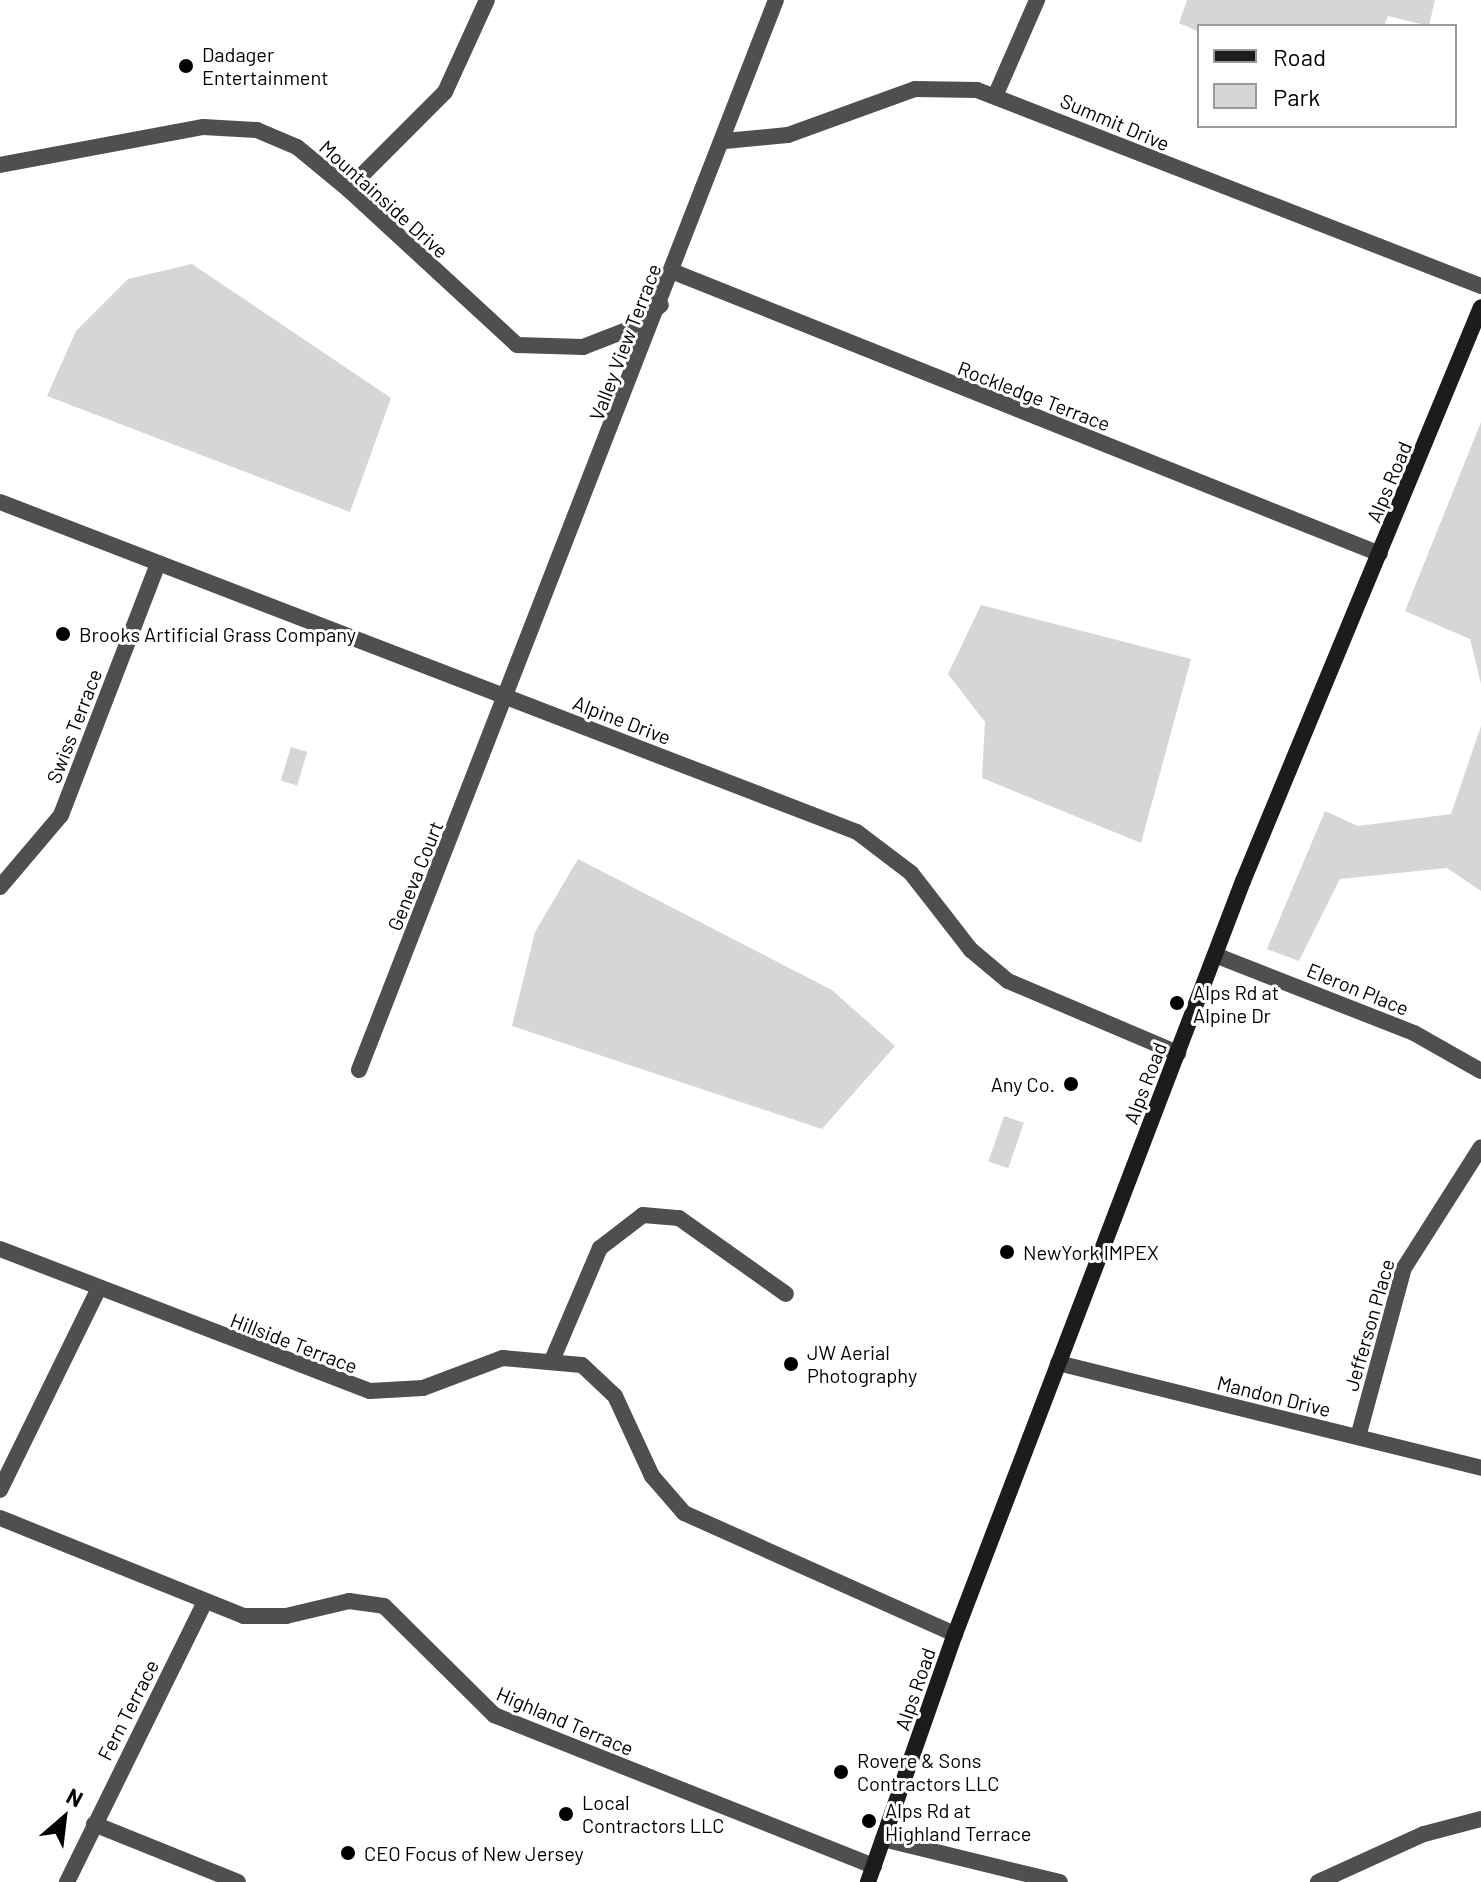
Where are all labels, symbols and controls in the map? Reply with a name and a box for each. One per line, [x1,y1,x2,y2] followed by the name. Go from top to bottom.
[1197,24,1457,128] legend
[202,42,329,89] place label: Dadager Entertainment
[1273,42,1326,71] text: Road
[177,57,195,75] marker: Dadager Entertainment
[1273,82,1320,111] text: Park
[1057,88,1173,156] street label: Summit Drive
[315,135,453,263] street label: Mountainside Drive
[584,260,666,424] street label: Valley View Terrace
[954,356,1114,436] street label: Rockledge Terrace
[1361,438,1417,526] street label: Alps Road
[79,622,356,646] place label: Brooks Artificial Grass Company
[54,625,72,643] marker: Brooks Artificial Grass Company
[41,665,107,787] street label: Swiss Terrace
[570,690,674,750] street label: Alpine Drive
[382,818,448,934] street label: Geneva Court
[1303,958,1413,1020] street label: Eleron Place
[1193,980,1279,1027] place label: Alps Rd at Alpine Dr
[1168,994,1186,1012] marker: Alps Rd at Alpine Dr
[1118,1039,1172,1127] street label: Alps Road
[991,1072,1055,1096] place label: Any Co.
[1062,1075,1080,1093] marker: Any Co.
[1023,1240,1159,1264] place label: NewYork IMPEX
[998,1243,1016,1261] marker: NewYork IMPEX
[1339,1256,1399,1394] street label: Jefferson Place
[227,1308,361,1378] street label: Hillside Terrace
[807,1340,917,1387] place label: JW Aerial Photography
[782,1355,800,1373] marker: JW Aerial Photography
[1215,1370,1333,1422] street label: Mandon Drive
[890,1645,940,1733] street label: Alps Road
[92,1656,164,1764] street label: Fern Terrace
[493,1681,637,1761] street label: Highland Terrace
[857,1748,999,1795] place label: Rovere & Sons Contractors LLC
[832,1763,850,1781] marker: Rovere & Sons Contractors LLC
[24,1778,104,1858] north arrow
[63,1782,88,1812] text: N
[582,1790,724,1837] place label: Local Contractors LLC
[885,1798,1031,1845] place label: Alps Rd at Highland Terrace
[557,1805,575,1823] marker: Local Contractors LLC
[860,1812,878,1830] marker: Alps Rd at Highland Terrace
[364,1841,584,1865] place label: CEO Focus of New Jersey
[339,1844,357,1862] marker: CEO Focus of New Jersey

